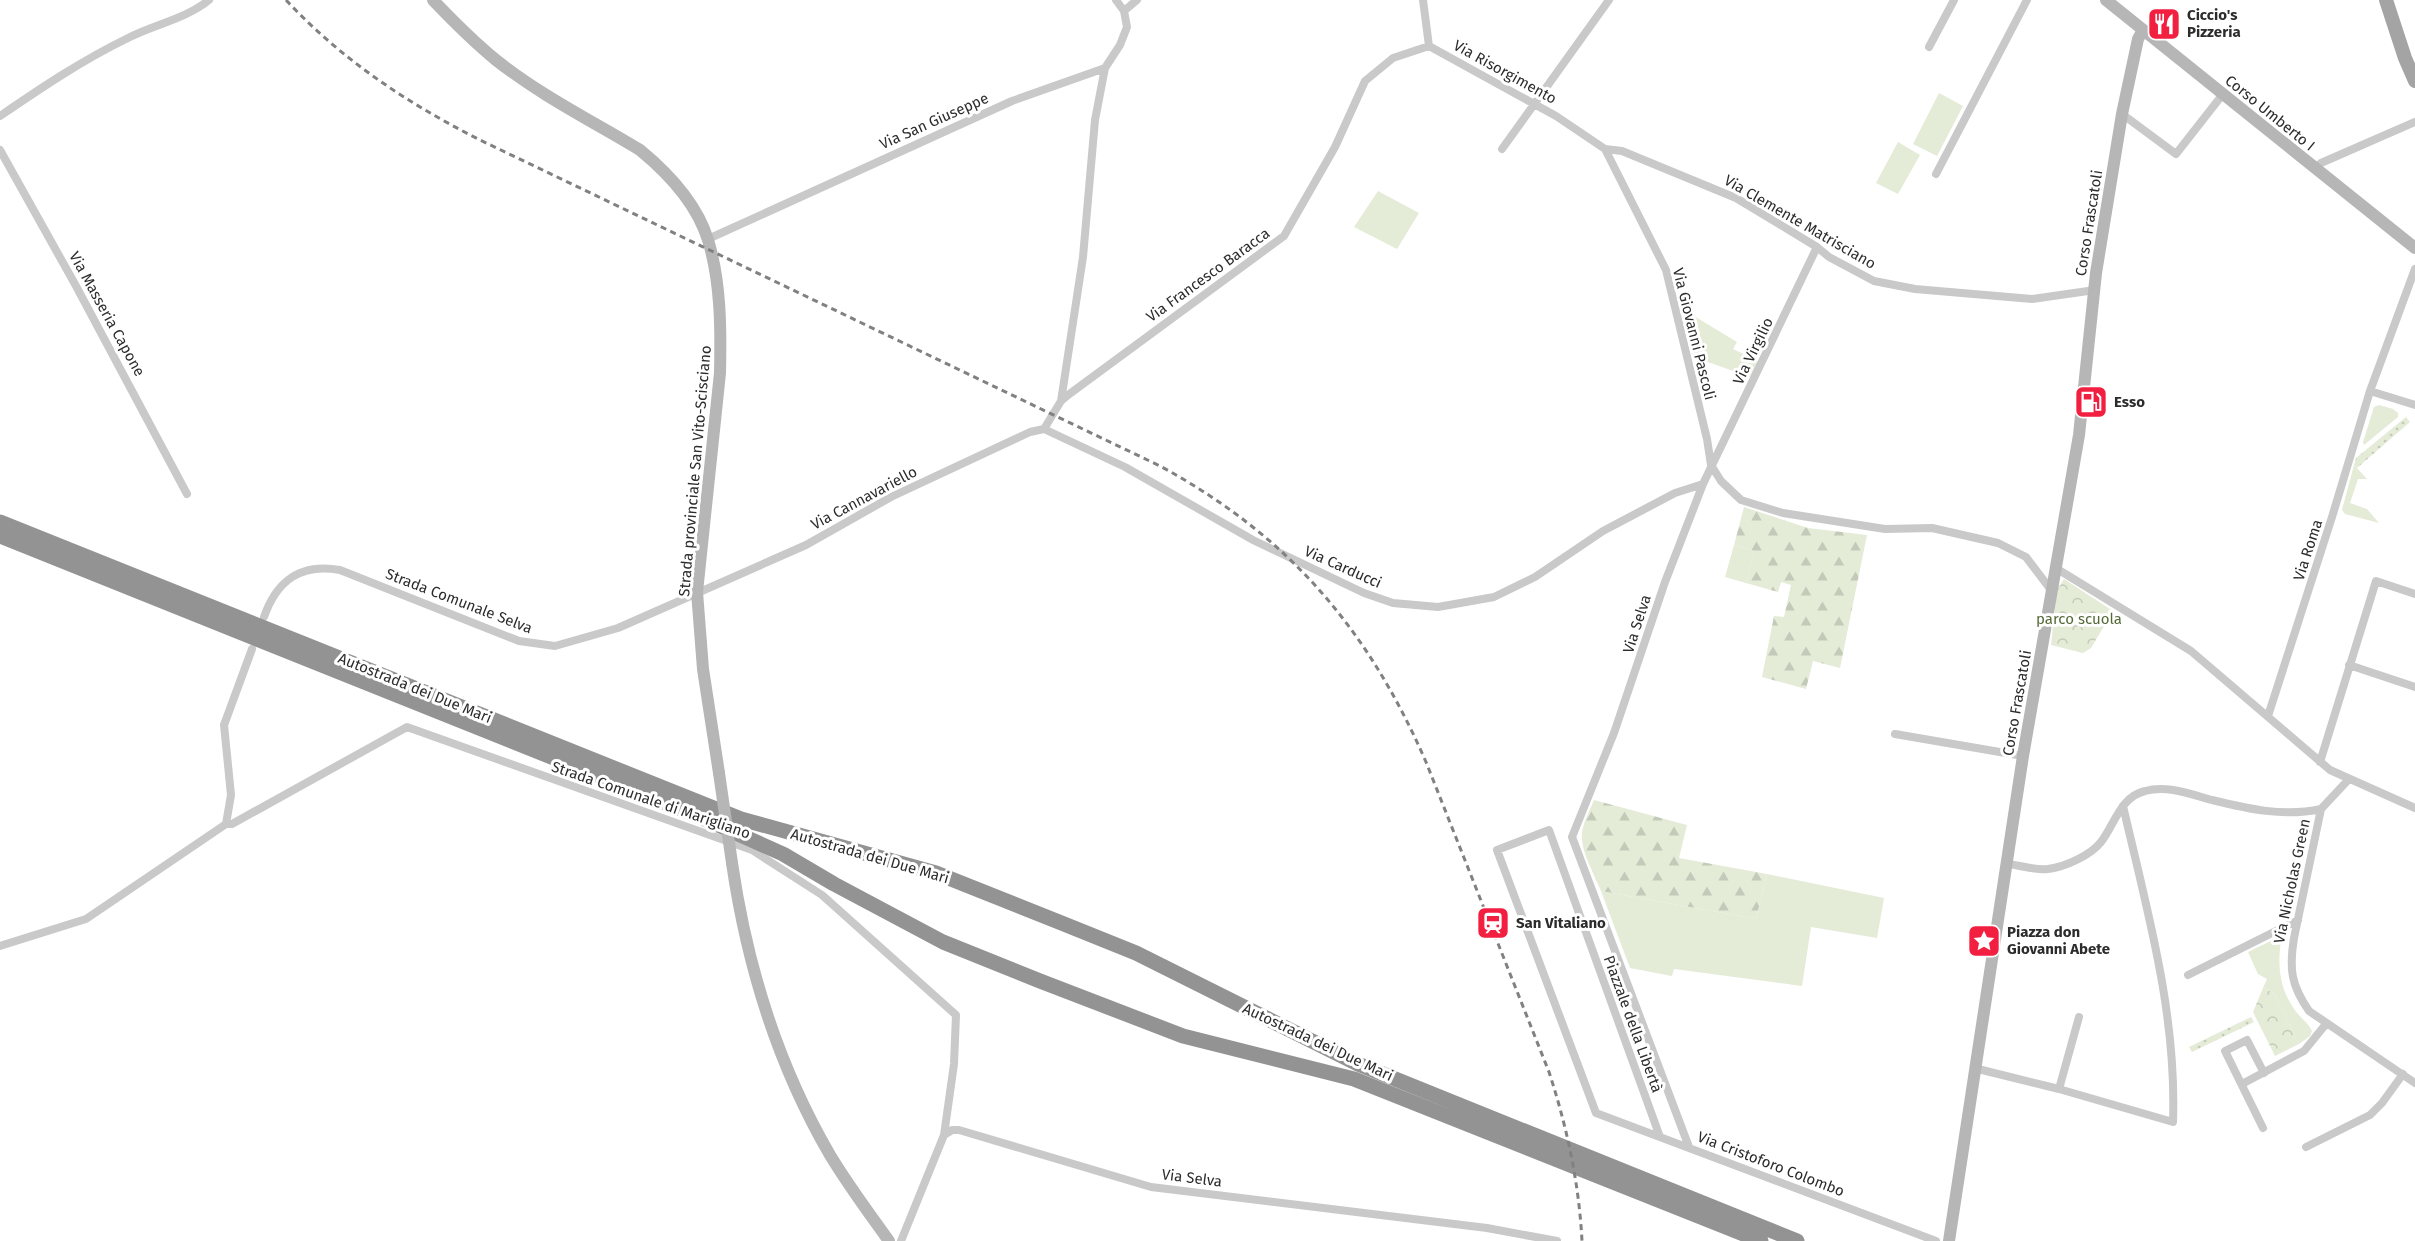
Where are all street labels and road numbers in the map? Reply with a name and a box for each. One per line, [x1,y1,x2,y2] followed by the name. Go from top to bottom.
[1450,36,1560,108] street label: Via Risorgimento
[2222,71,2318,155] street label: Corso Umberto I
[877,89,991,153] street label: Via San Giuseppe
[2072,169,2106,277] street label: Corso Frascatoli
[1721,171,1879,273] street label: Via Clemente Matrisciano
[1143,224,1273,326] street label: Via Francesco Baracca
[65,249,149,379] street label: Via Masseria Capone
[1669,266,1719,402] street label: Via Giovanni Pascoli
[1729,315,1777,387] street label: Via Virgilio
[675,345,715,597] street label: Strada provinciale San Vito-Scisciano
[808,462,920,534] street label: Via Cannavariello
[2290,517,2326,583] street label: Via Roma
[1302,542,1384,592] street label: Via Carducci
[383,565,535,637] street label: Strada Comunale Selva
[1619,592,1655,656] street label: Via Selva
[336,649,494,727] street label: Autostrada dei Due Mari
[1999,649,2035,757] street label: Corso Frascatoli
[549,757,753,843] street label: Strada Comunale di Marigliano
[2270,817,2314,945] street label: Via Nicholas Green
[789,825,951,887] street label: Autostrada dei Due Mari
[1600,953,1666,1095] street label: Piazzale della Libertà
[1240,999,1396,1085] street label: Autostrada dei Due Mari
[1695,1128,1847,1200] street label: Via Cristoforo Colombo
[1161,1165,1223,1191] street label: Via Selva

